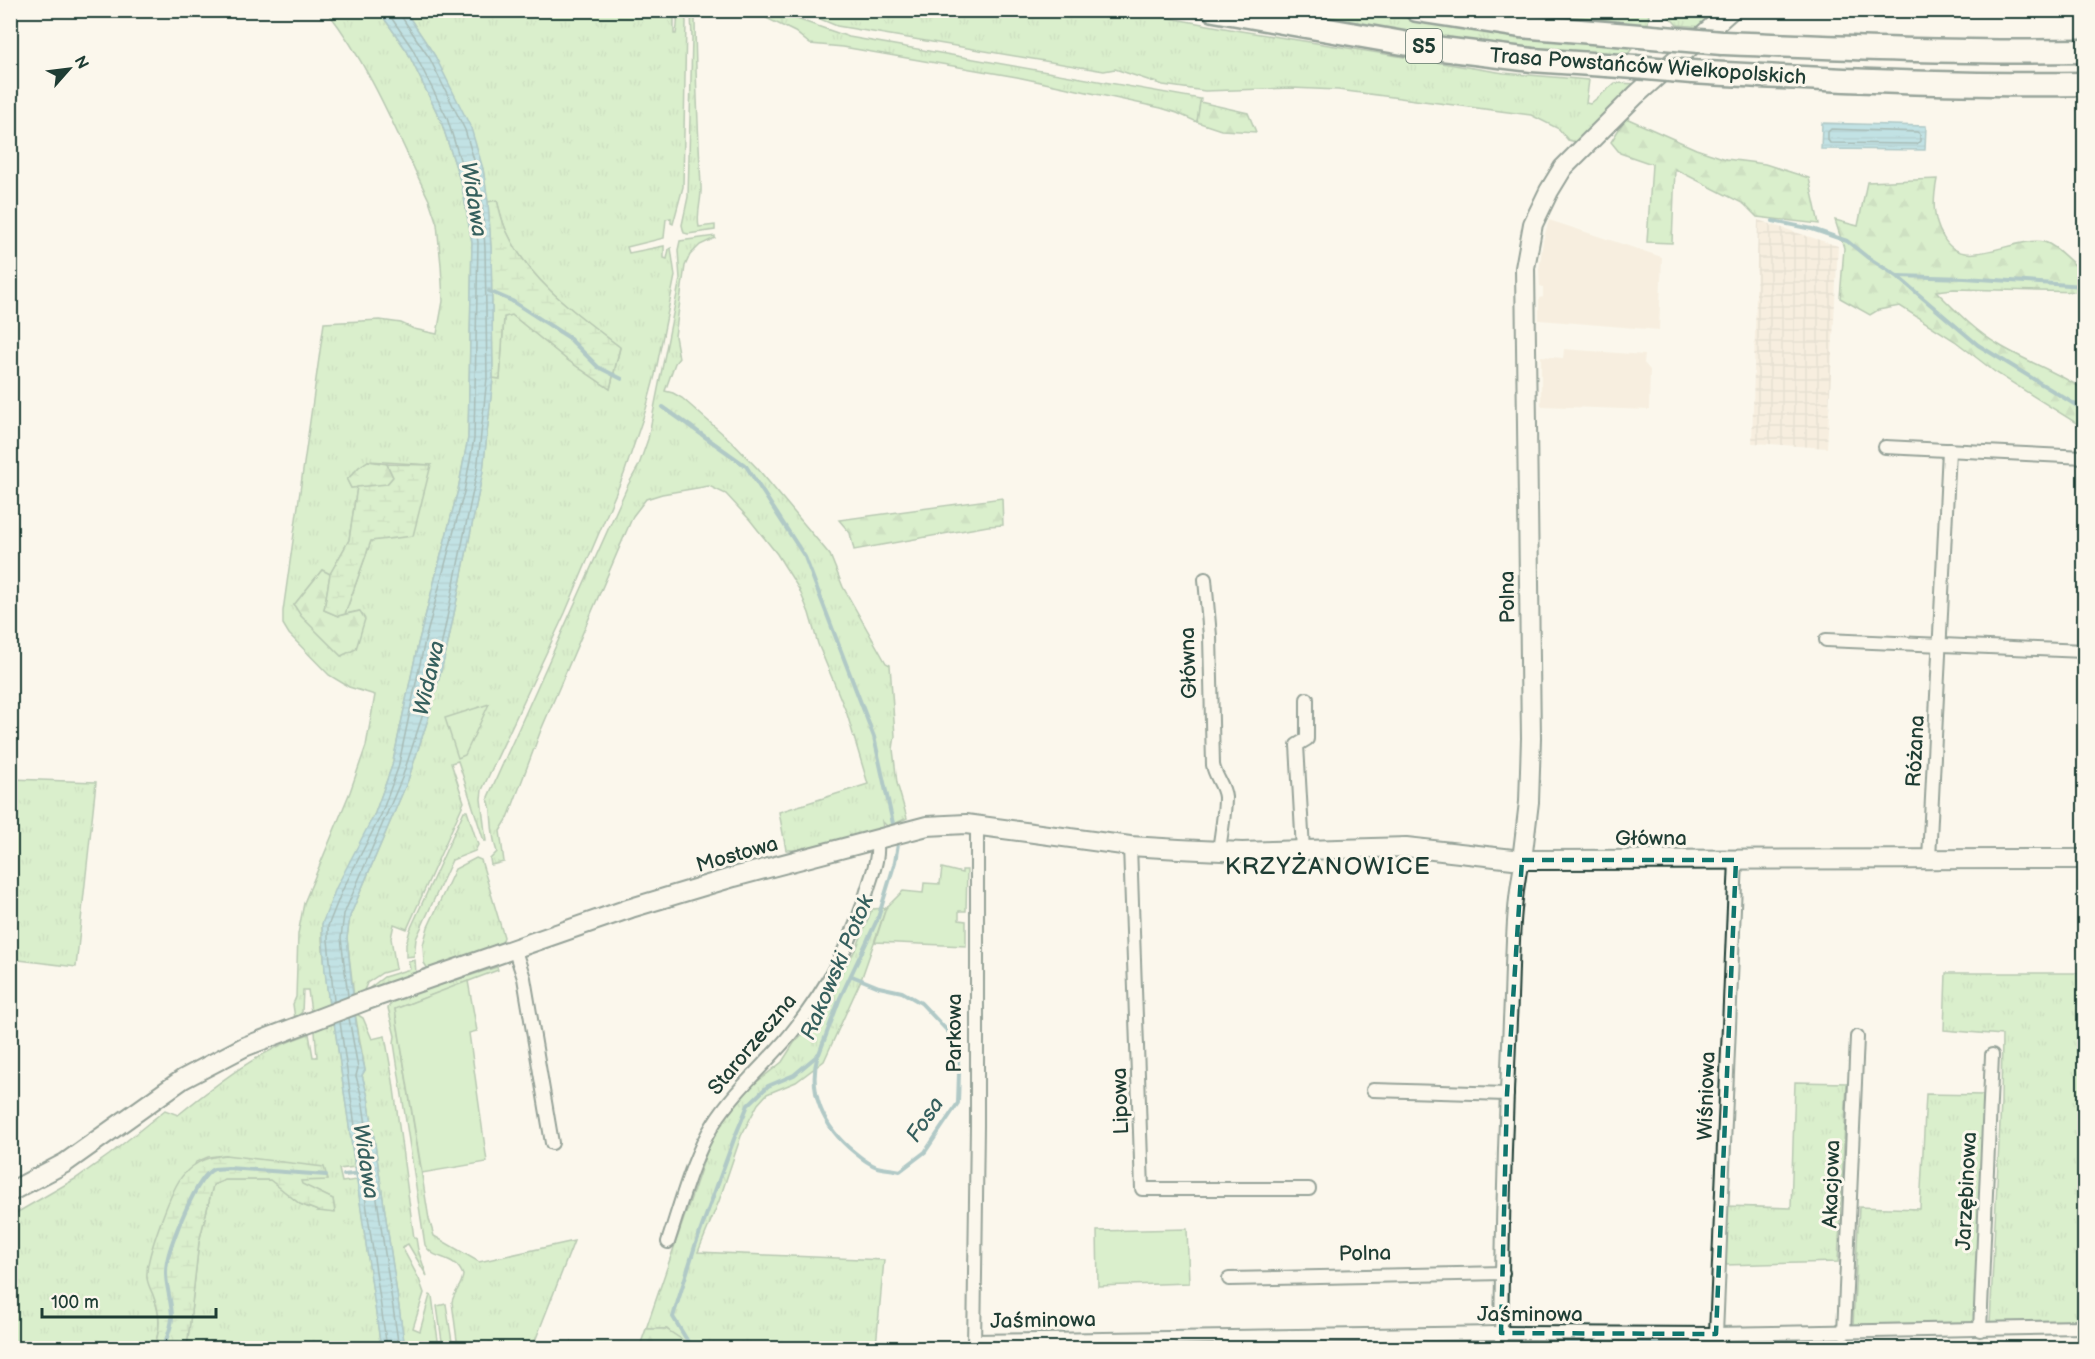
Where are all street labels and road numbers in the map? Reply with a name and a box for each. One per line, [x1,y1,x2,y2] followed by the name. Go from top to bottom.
[1406,29,1442,63] road number: S5
[1489,43,1807,90] street label: Trasa Powstańców Wielkopolskich
[1495,570,1520,624] street label: Polna
[1175,627,1202,699] street label: Główna
[1901,714,1930,788] street label: Różana
[1615,826,1687,851] street label: Główna
[693,831,781,878] street label: Mostowa
[703,989,802,1100] street label: Starorzeczna
[942,993,967,1073] street label: Parkowa
[1692,1051,1721,1141] street label: Wiśniowa
[1107,1067,1134,1135] street label: Lipowa
[1951,1131,1982,1251] street label: Jarzębinowa
[1817,1139,1846,1229] street label: Akacjowa
[1338,1241,1392,1266] street label: Polna
[1477,1302,1583,1327] street label: Jaśminowa
[990,1307,1096,1334] street label: Jaśminowa

